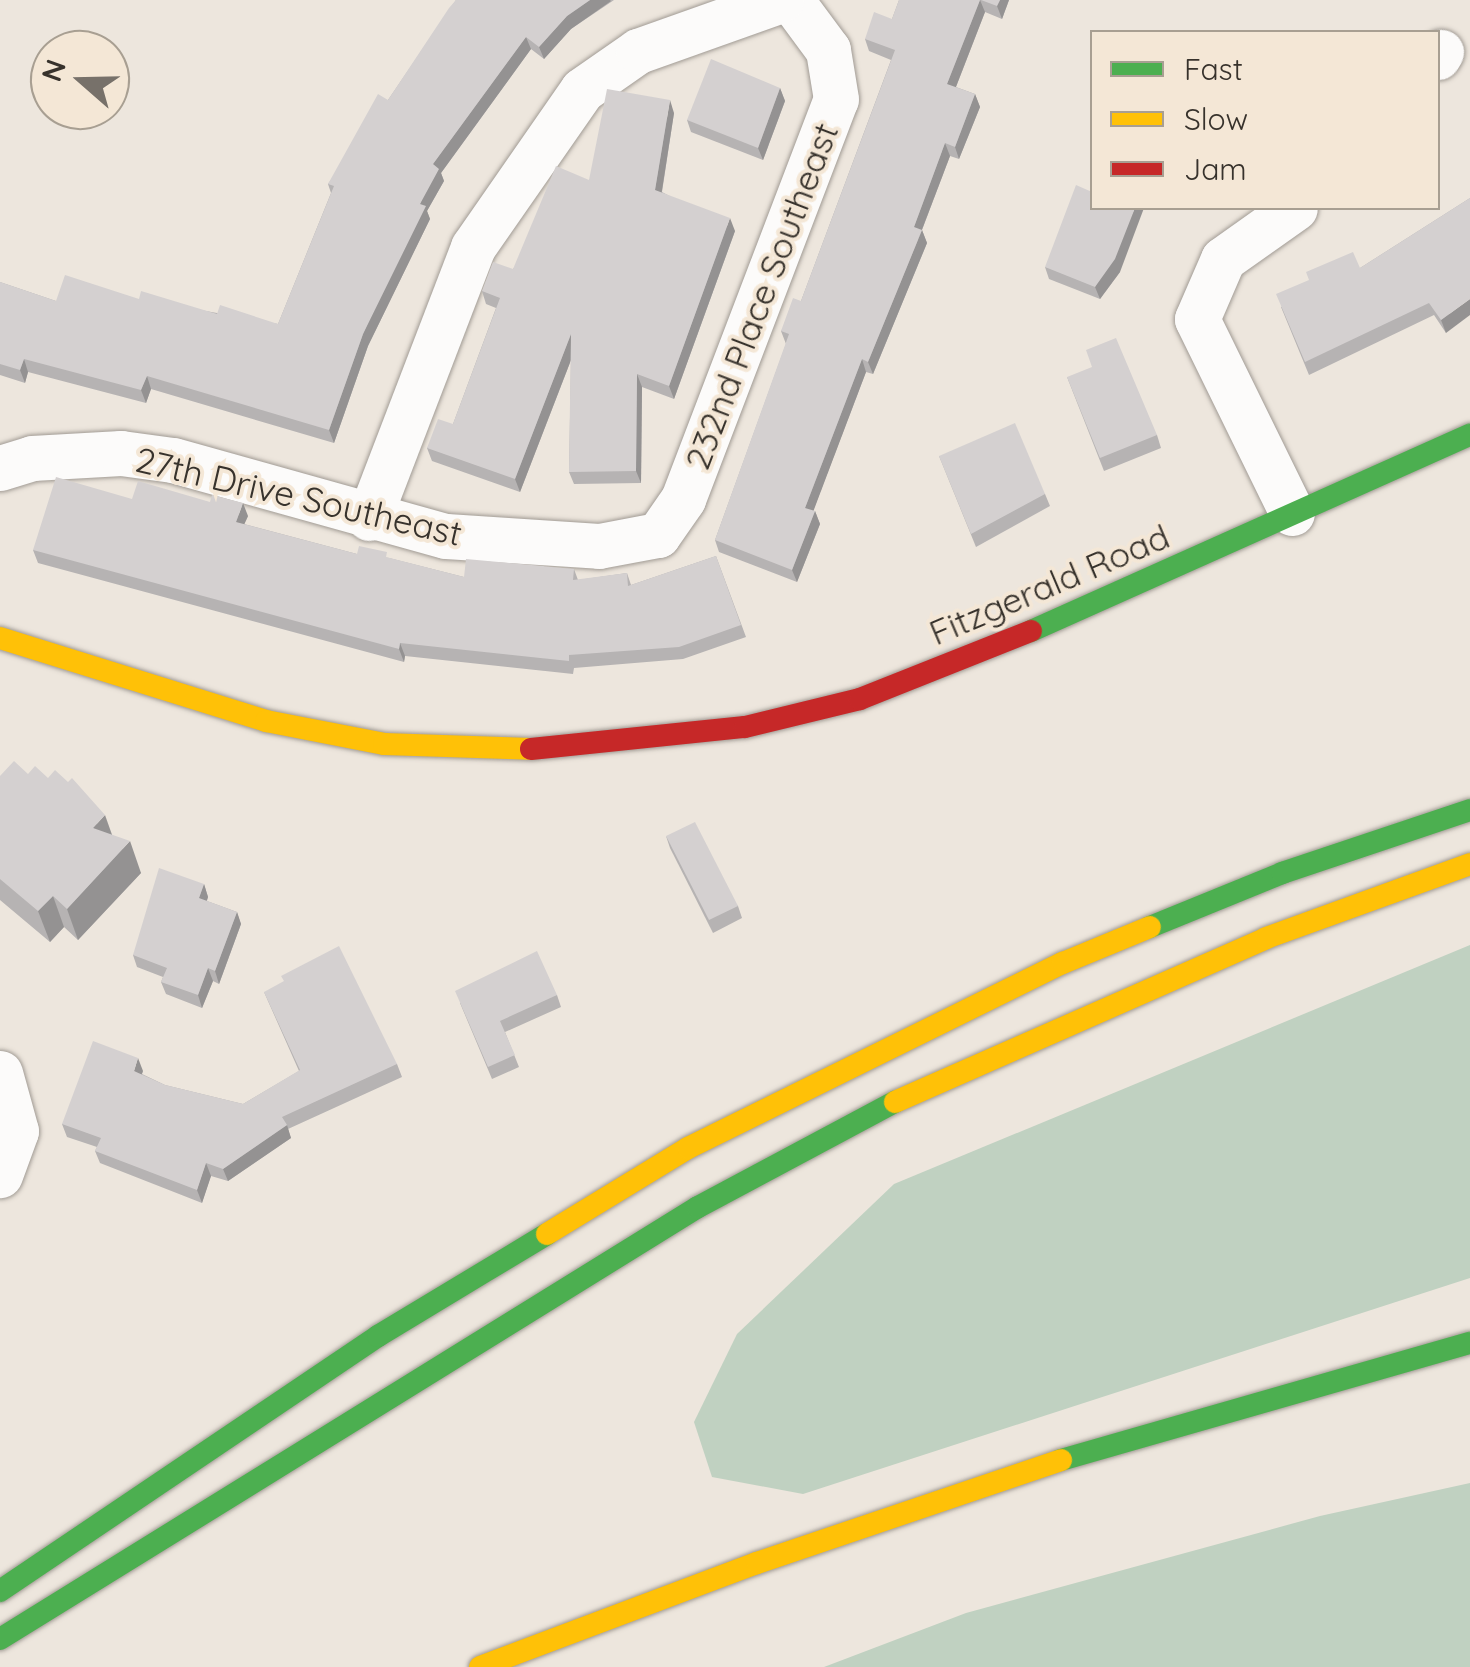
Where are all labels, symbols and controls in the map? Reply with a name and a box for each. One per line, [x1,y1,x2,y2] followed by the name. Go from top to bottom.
[30,30,130,130] north arrow
[1090,30,1440,210] legend
[1184,50,1243,88] text: Fast
[33,55,73,86] text: N
[1184,100,1248,138] text: Slow
[676,117,846,475] street label: 232nd Place Southeast
[1184,150,1247,188] text: Jam
[132,438,466,554] street label: 27th Drive Southeast
[923,515,1175,653] street label: Fitzgerald Road

